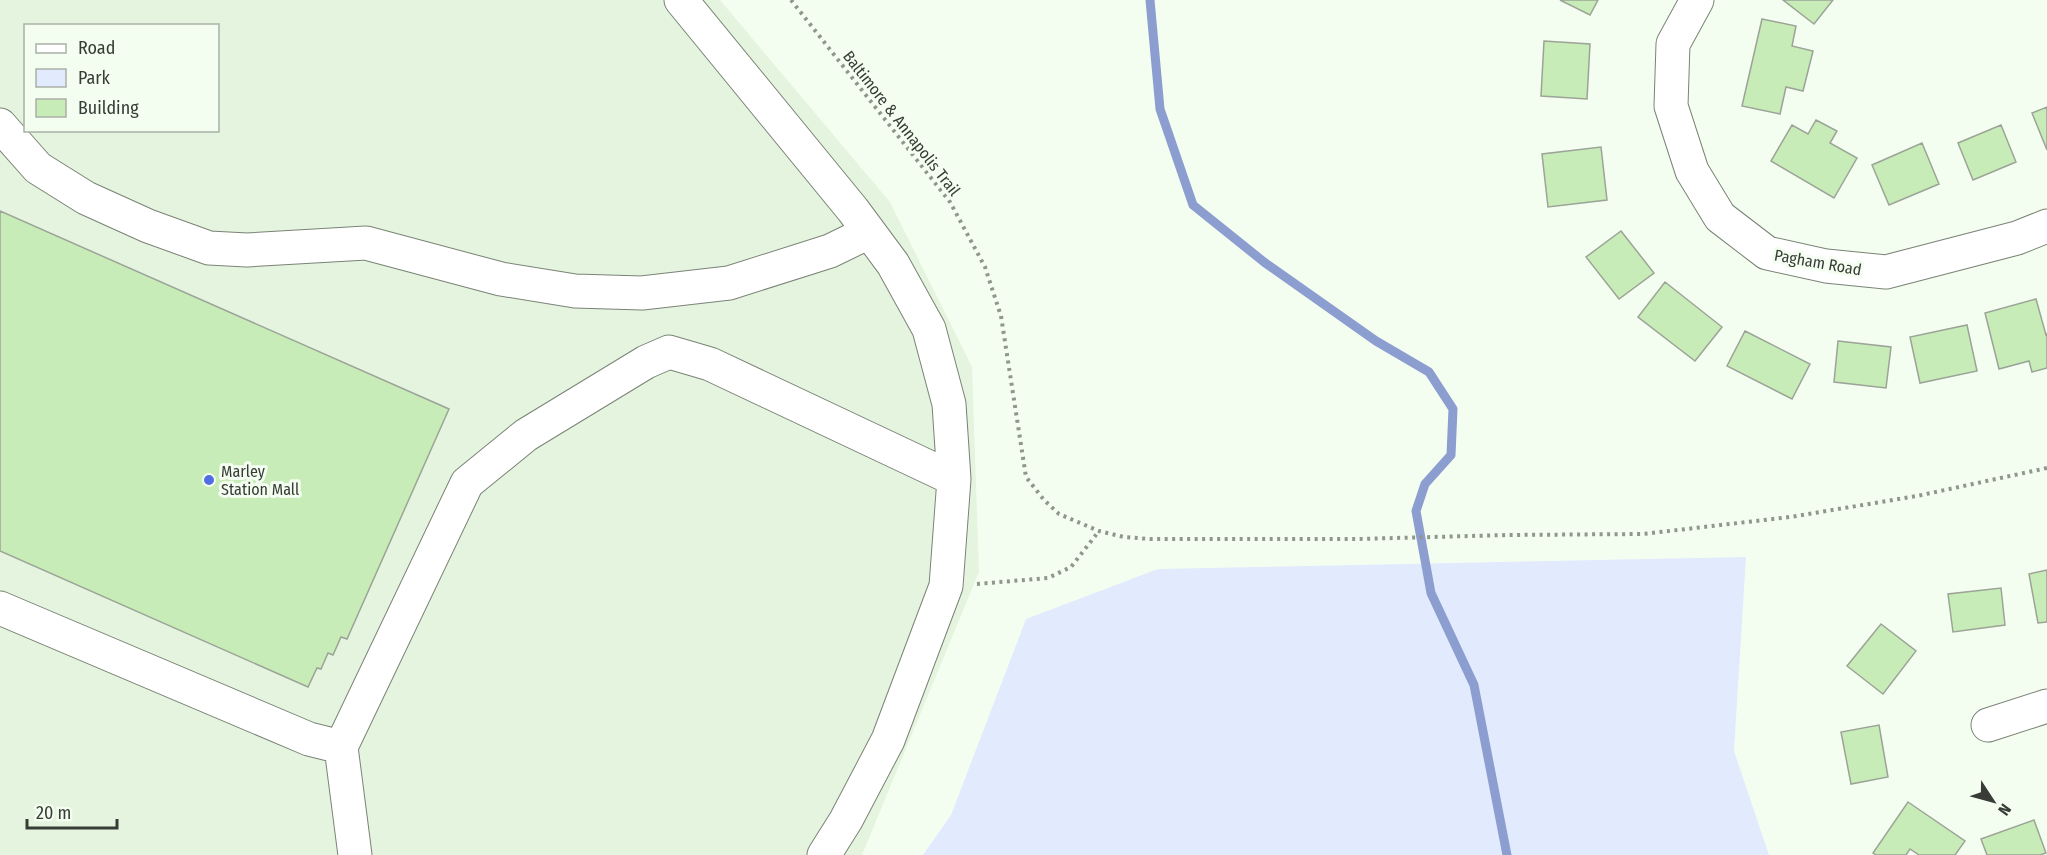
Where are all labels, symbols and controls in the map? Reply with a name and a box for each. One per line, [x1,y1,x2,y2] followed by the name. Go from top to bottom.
[24,24,219,132] legend
[78,37,115,59] text: Road
[839,47,964,200] street label: Baltimore & Annapolis Trail
[78,67,111,89] text: Park
[78,97,139,119] text: Building
[1773,245,1863,280] street label: Pagham Road
[221,462,299,499] place label: Marley Station Mall
[202,473,216,487] marker: Marley Station Mall
[1963,771,2023,831] north arrow
[27,792,117,830] scale bar
[1994,800,2015,819] text: N
[36,802,71,824] text: 20 m

